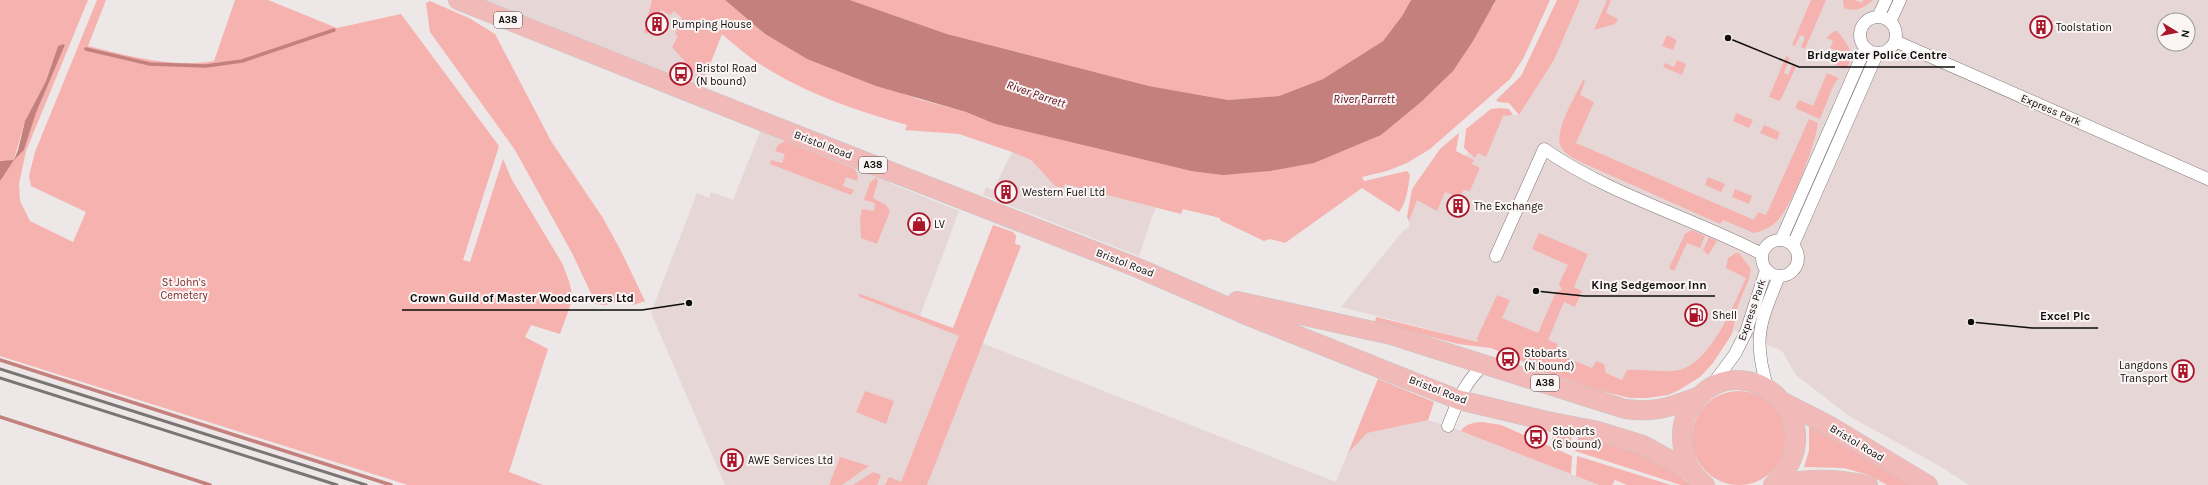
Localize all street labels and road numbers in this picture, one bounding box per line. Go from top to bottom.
road number: A38 [494,12,522,28]
street label: Express Park [2019,91,2083,129]
street label: Bristol Road [792,128,854,162]
road number: A38 [859,157,887,173]
street label: Bristol Road [1094,246,1156,280]
street label: Express Park [1735,277,1769,343]
street label: Bristol Road [1407,373,1469,407]
road number: A38 [1531,375,1559,391]
street label: Bristol Road [1827,422,1887,464]

